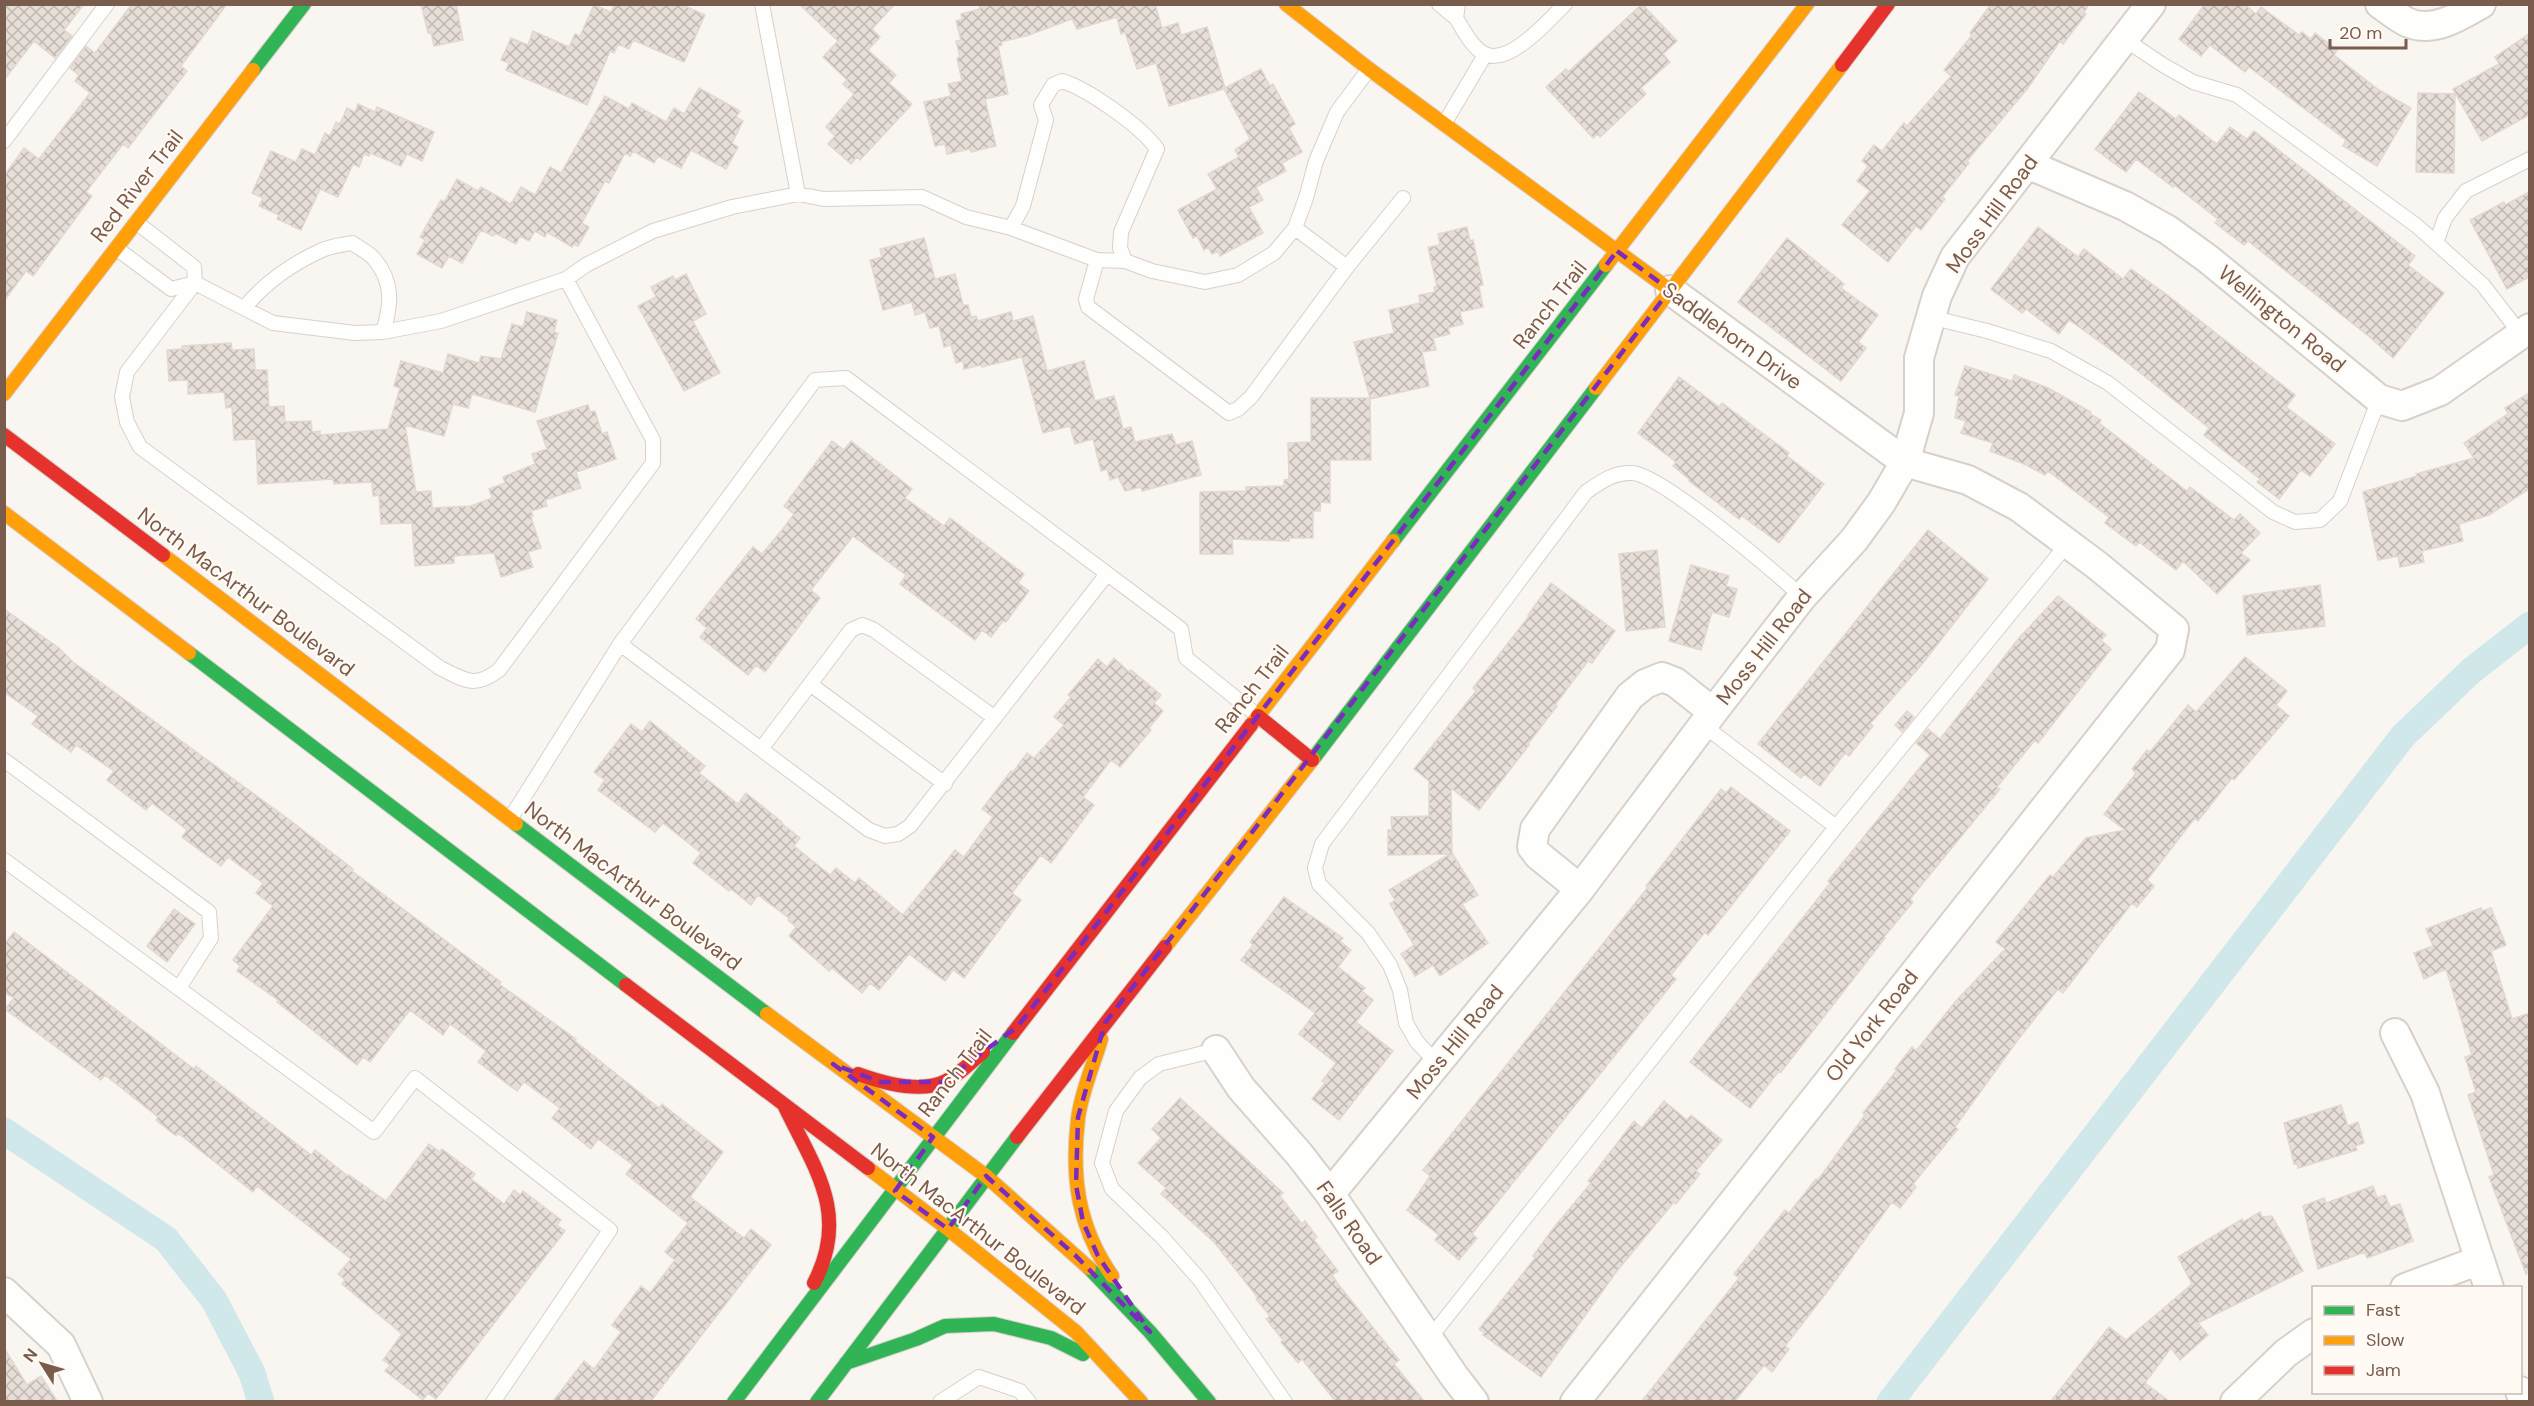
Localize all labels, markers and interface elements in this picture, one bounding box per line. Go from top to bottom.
scale bar [2330,12,2406,50]
text: 20 m [2339,21,2382,45]
street label: Red River Trail [84,124,190,248]
street label: Moss Hill Road [1940,149,2044,279]
street label: Ranch Trail [1507,255,1593,355]
street label: Wellington Road [2212,259,2352,379]
street label: Saddlehorn Drive [1657,276,1808,396]
street label: North MacArthur Boulevard [132,501,360,683]
street label: Moss Hill Road [1710,583,1818,711]
street label: Ranch Trail [1209,639,1295,739]
street label: North MacArthur Boulevard [519,795,747,977]
street label: Old York Road [1819,964,1925,1088]
street label: Moss Hill Road [1400,979,1510,1105]
street label: Ranch Trail [912,1023,998,1123]
street label: North MacArthur Boulevard [865,1136,1091,1322]
street label: Falls Road [1310,1176,1388,1270]
legend [2312,1286,2522,1394]
text: Fast [2366,1298,2401,1322]
text: Slow [2366,1328,2405,1352]
north arrow [12,1334,72,1394]
text: N [19,1344,42,1366]
text: Jam [2366,1358,2401,1382]

